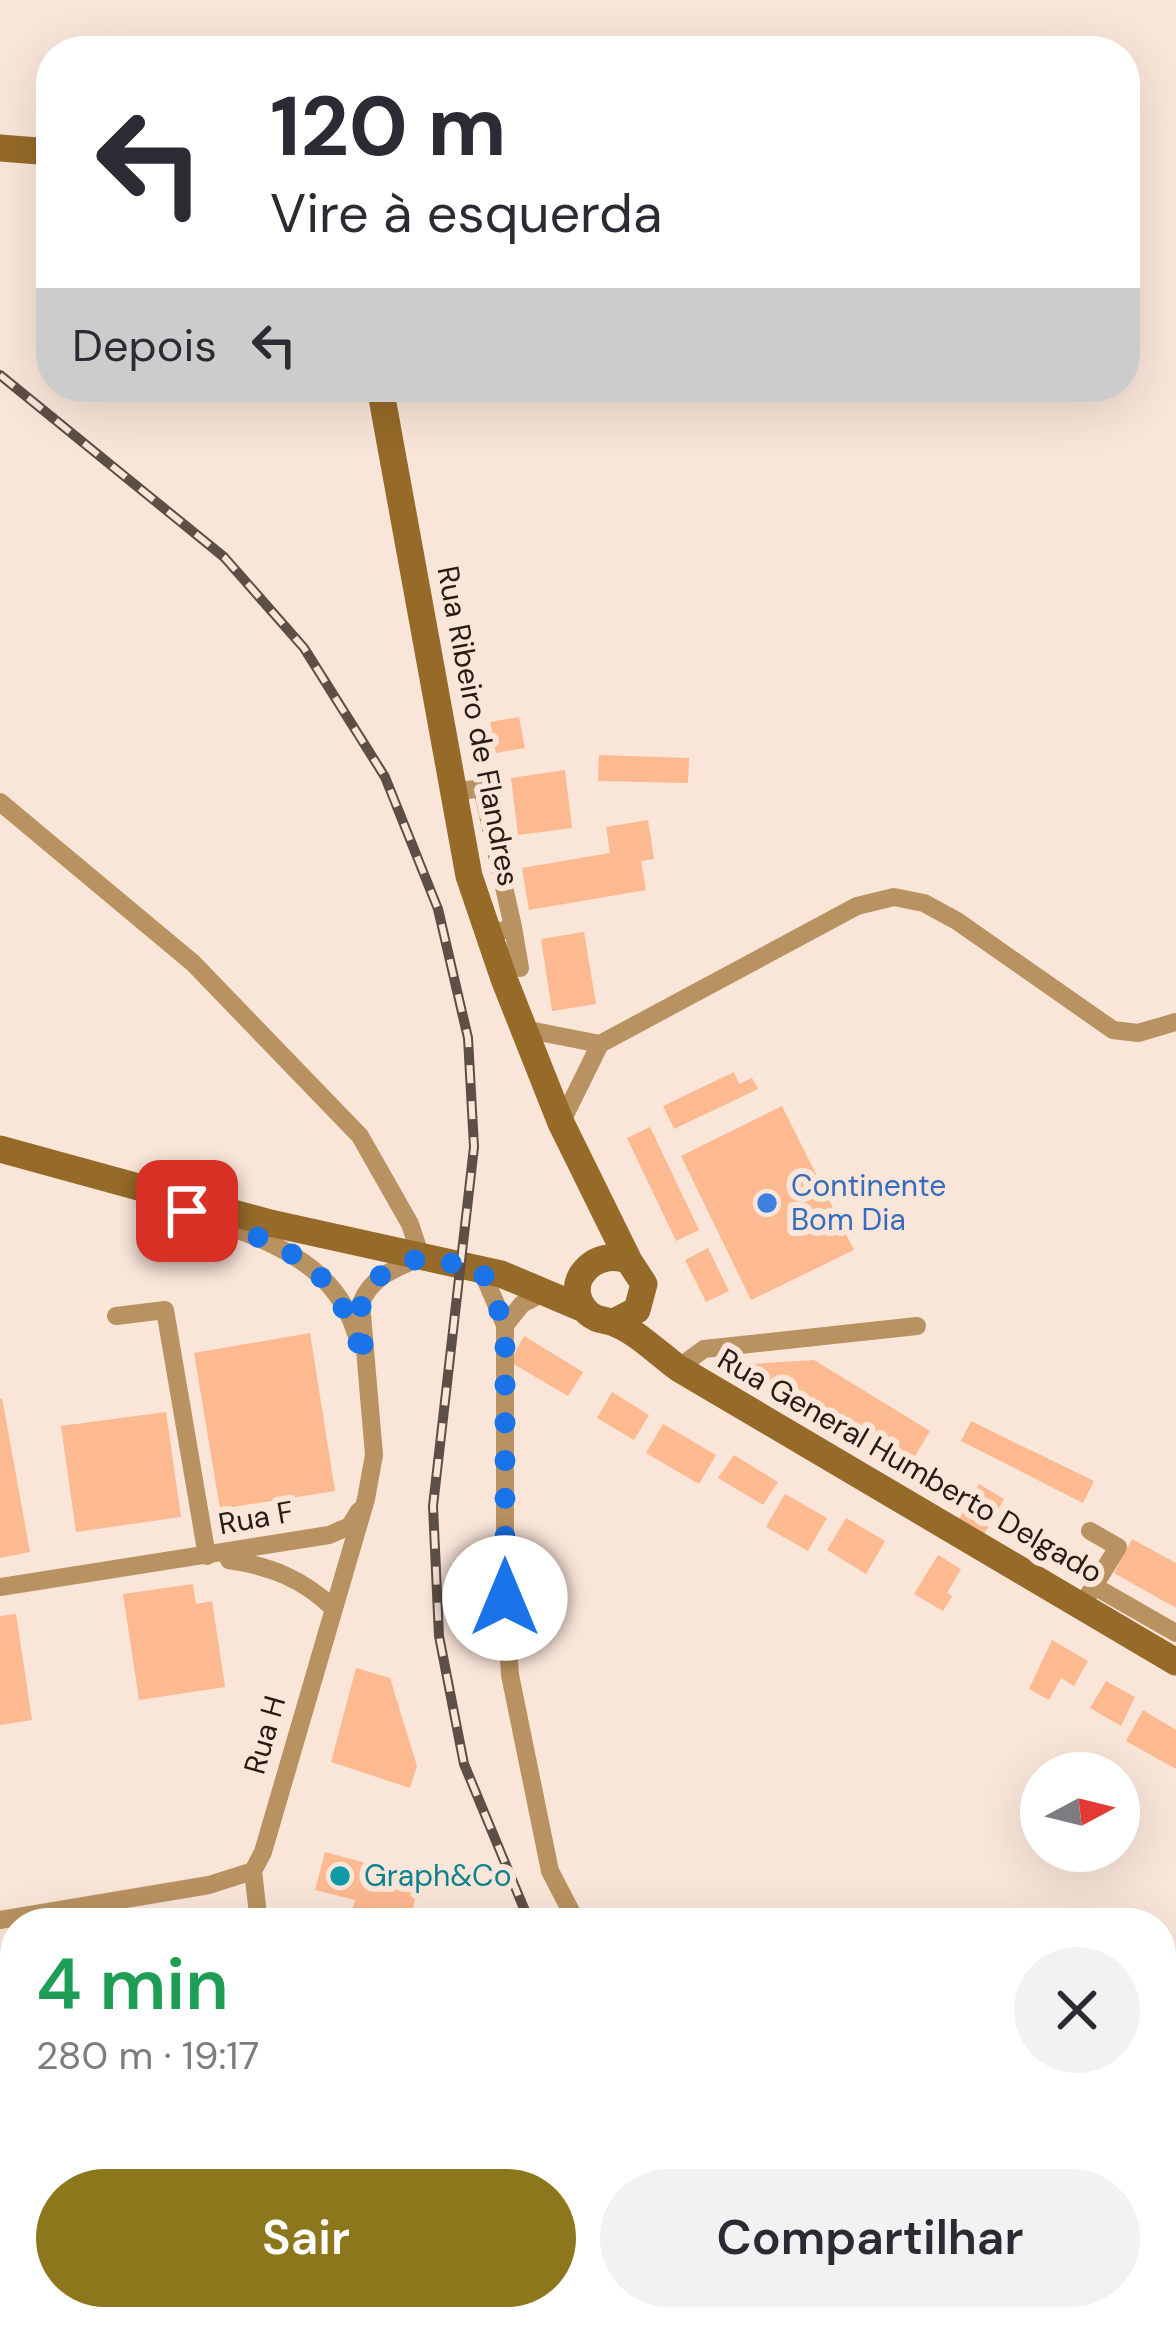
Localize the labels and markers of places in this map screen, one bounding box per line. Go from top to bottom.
pin [136,1160,238,1262]
place label: Continente Bom Dia [791,1166,946,1239]
marker: Continente Bom Dia [754,1190,780,1216]
place label: Graph&Co [364,1856,511,1895]
marker: Graph&Co [327,1863,353,1889]

